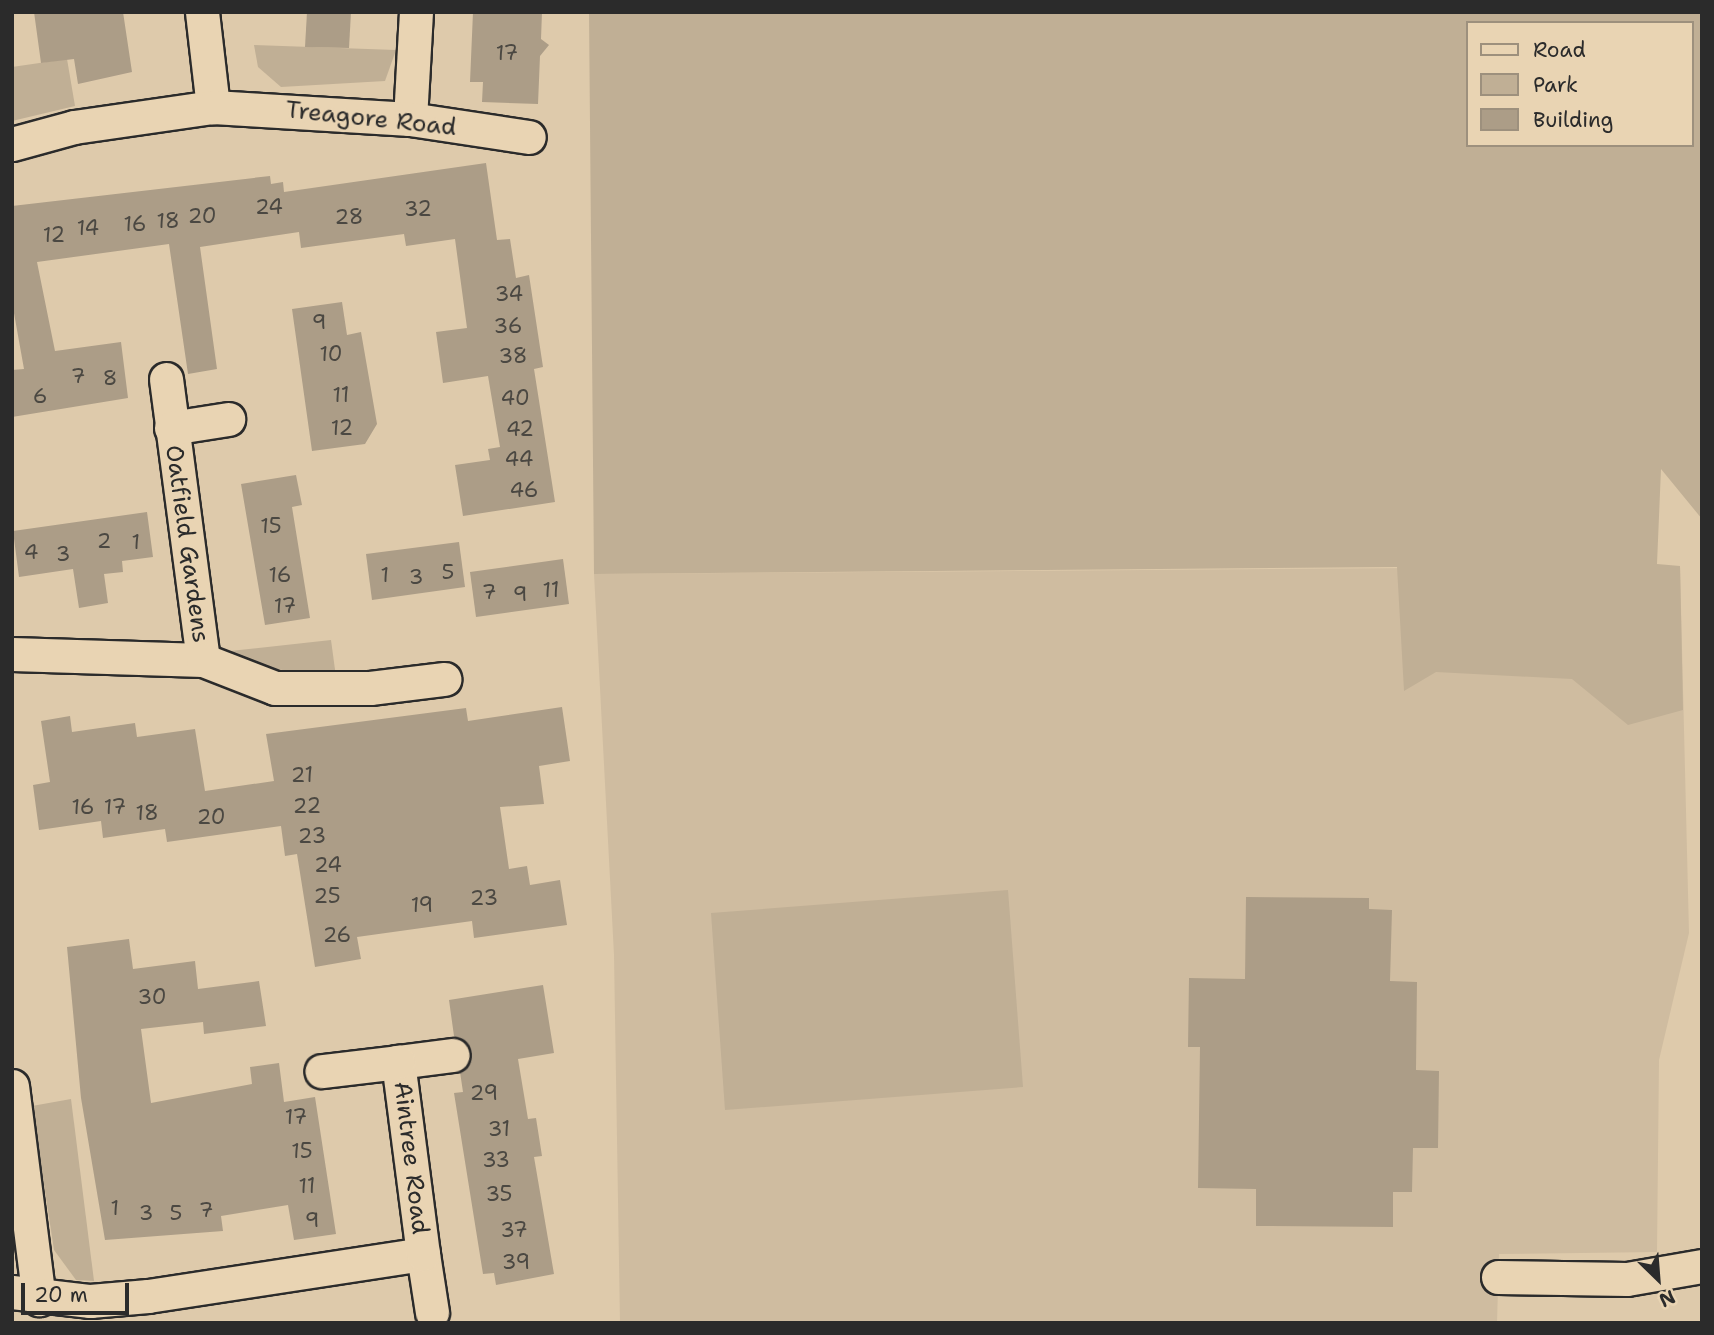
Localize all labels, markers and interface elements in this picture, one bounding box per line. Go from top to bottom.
legend [1466,21,1693,147]
text: Road [1533,36,1586,64]
house number: 17 [496,40,518,66]
text: Park [1533,71,1578,99]
street label: Treagore Road [284,96,458,142]
text: Building [1533,106,1613,134]
house number: 24 [255,194,283,220]
house number: 32 [404,196,432,222]
house number: 20 [188,203,216,229]
house number: 28 [335,204,363,230]
house number: 18 [156,208,180,234]
house number: 16 [124,211,146,237]
house number: 14 [77,215,99,241]
house number: 12 [43,222,65,248]
house number: 34 [495,281,523,307]
house number: 9 [312,309,326,335]
house number: 36 [494,313,522,339]
house number: 10 [320,341,342,367]
house number: 38 [499,343,527,369]
house number: 7 [71,363,85,389]
house number: 8 [103,365,117,391]
house number: 11 [333,382,349,408]
house number: 6 [33,383,47,409]
house number: 40 [500,385,530,411]
house number: 12 [331,415,353,441]
house number: 42 [506,416,534,442]
street label: Oatfield Gardens [159,443,215,645]
house number: 44 [505,446,533,472]
house number: 46 [510,477,538,503]
house number: 15 [260,513,282,539]
house number: 2 [97,528,111,554]
house number: 1 [132,529,140,555]
house number: 4 [24,539,38,565]
house number: 3 [56,541,70,567]
house number: 5 [442,559,454,585]
house number: 16 [269,562,291,588]
house number: 1 [381,562,389,588]
house number: 3 [409,564,423,590]
house number: 11 [543,577,559,603]
house number: 7 [482,579,496,605]
house number: 9 [513,581,527,607]
house number: 17 [274,593,296,619]
house number: 21 [291,762,313,788]
house number: 22 [293,793,321,819]
house number: 16 [72,794,94,820]
house number: 17 [104,794,126,820]
house number: 18 [135,800,159,826]
house number: 20 [197,804,225,830]
house number: 23 [298,823,326,849]
house number: 24 [314,852,342,878]
house number: 25 [313,883,341,909]
house number: 23 [470,885,498,911]
house number: 19 [411,892,433,918]
house number: 26 [323,922,351,948]
house number: 30 [137,984,167,1010]
street label: Aintree Road [387,1080,435,1236]
house number: 29 [470,1080,498,1106]
house number: 17 [285,1104,307,1130]
house number: 31 [488,1116,510,1142]
house number: 15 [291,1138,313,1164]
house number: 33 [482,1147,510,1173]
house number: 11 [299,1173,315,1199]
house number: 35 [486,1181,512,1207]
house number: 1 [111,1195,119,1221]
house number: 7 [199,1197,213,1223]
house number: 3 [139,1200,153,1226]
house number: 5 [170,1200,182,1226]
house number: 9 [305,1207,319,1233]
house number: 37 [500,1217,528,1243]
north arrow [1623,1244,1693,1314]
house number: 39 [502,1249,530,1275]
scale bar [24,1268,133,1312]
text: 20 m [34,1281,88,1309]
text: N [1655,1284,1679,1313]

